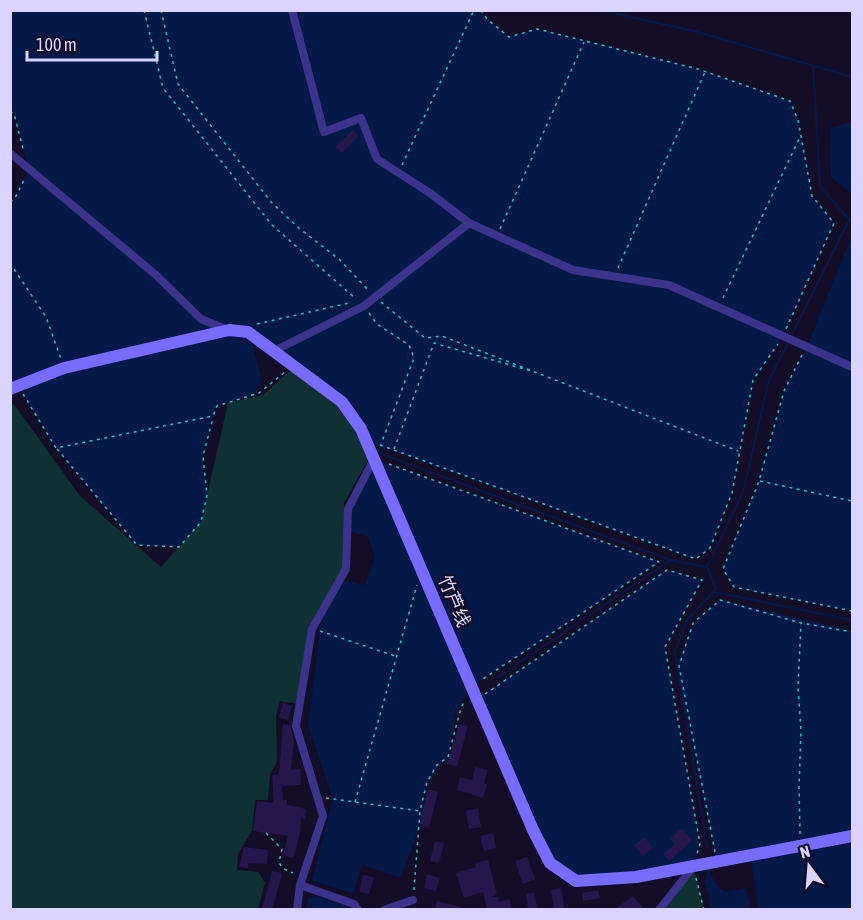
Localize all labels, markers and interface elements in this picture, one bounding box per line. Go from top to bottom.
scale bar [27,24,158,62]
text: 100 m [36,34,77,55]
street label: 竹芦线 [434,572,475,630]
north arrow [779,836,839,896]
text: N [798,842,812,862]

